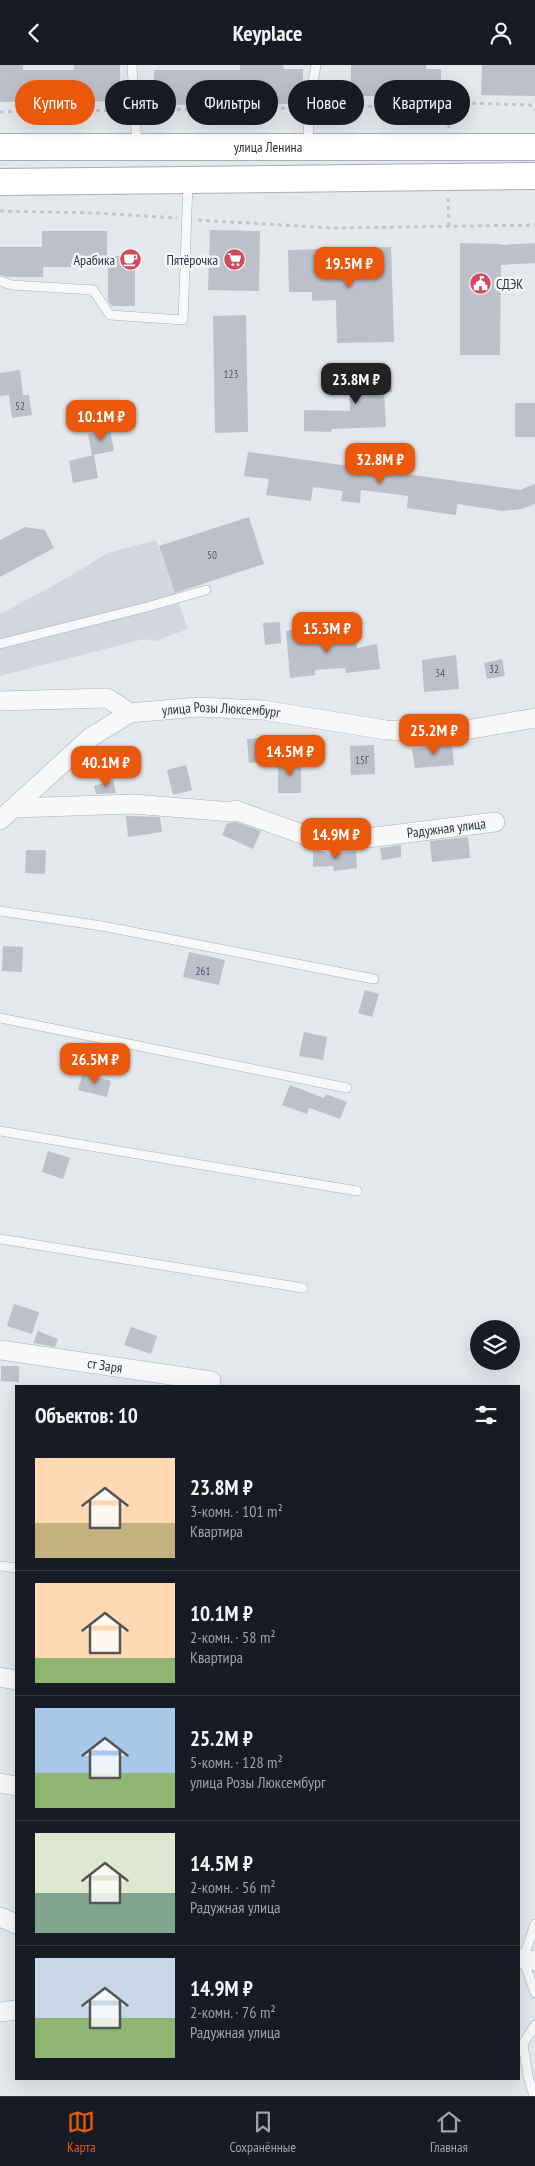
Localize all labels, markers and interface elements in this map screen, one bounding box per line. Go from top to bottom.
icon: back [20,19,48,47]
text: Keyplace [233,19,302,47]
icon: person [487,19,515,47]
chip: Купить [15,80,95,125]
chip: Снять [105,80,176,125]
chip: Фильтры [186,80,278,125]
chip: Новое [288,80,364,125]
chip: Квартира [374,80,470,125]
street label: улица Ленина [234,138,302,156]
pin: 19.5M ₽ [303,247,395,289]
cafe icon: Арабика [119,248,143,272]
supermarket icon: Пятёрочка [222,248,246,272]
place label: Арабика [73,251,115,269]
place label: Пятёрочка [166,251,218,269]
text: 19.5M ₽ [325,253,373,273]
public building icon: СДЭК [468,272,492,296]
place label: СДЭК [496,275,523,293]
pin: 23.8M ₽ [310,363,402,405]
house number: 123 [224,367,238,381]
text: 23.8M ₽ [332,369,380,389]
house number: 52 [15,399,25,413]
pin: 10.1M ₽ [55,399,147,442]
text: 10.1M ₽ [77,406,125,426]
pin: 32.8M ₽ [334,443,426,485]
text: 32.8M ₽ [356,449,404,469]
house number: 50 [207,548,217,562]
pin: 15.3M ₽ [281,611,373,654]
text: 15.3M ₽ [303,618,351,638]
house number: 32 [489,662,499,676]
house number: 34 [435,666,445,680]
street label: улица Розы Люксембург [161,698,283,722]
pin: 25.2M ₽ [388,713,480,756]
text: 25.2M ₽ [410,720,458,740]
pin: 14.5M ₽ [244,735,336,777]
text: 14.5M ₽ [266,741,314,761]
pin: 40.1M ₽ [60,745,152,788]
text: 40.1M ₽ [82,752,130,772]
house number: 15Г [355,753,370,767]
street label: Радужная улица [406,814,487,842]
pin: 14.9M ₽ [290,817,382,860]
text: 14.9M ₽ [312,824,360,844]
house number: 261 [196,964,210,978]
pin: 26.5M ₽ [49,1043,141,1085]
text: 26.5M ₽ [71,1049,119,1069]
map controls [470,1320,520,1370]
button: layers [470,1320,520,1370]
street label: ст Заря [86,1354,124,1377]
icon: filters [472,1401,500,1429]
text: Объектов: 10 [35,1402,138,1429]
text: 23.8M ₽ [190,1474,253,1501]
icon: home [75,1478,135,1538]
text: 3-комн. · 101 m² [190,1501,283,1521]
text: Квартира [190,1521,243,1541]
text: 10.1M ₽ [190,1600,253,1627]
icon: home [75,1603,135,1663]
text: 2-комн. · 58 m² [190,1627,276,1647]
text: Квартира [190,1647,243,1667]
text: 25.2M ₽ [190,1725,253,1752]
icon: home [75,1728,135,1788]
text: 5-комн. · 128 m² [190,1752,283,1772]
text: улица Розы Люксембург [190,1772,326,1792]
text: 14.5M ₽ [190,1850,253,1877]
icon: home [75,1853,135,1913]
text: 2-комн. · 56 m² [190,1877,276,1897]
text: Радужная улица [190,1897,281,1917]
text: 14.9M ₽ [190,1975,253,2002]
icon: home [75,1978,135,2038]
text: 2-комн. · 76 m² [190,2002,276,2022]
text: Радужная улица [190,2022,281,2042]
tab: Карта [67,2108,96,2156]
tab: Сохранённые [229,2108,296,2156]
tab: Главная [430,2108,468,2156]

